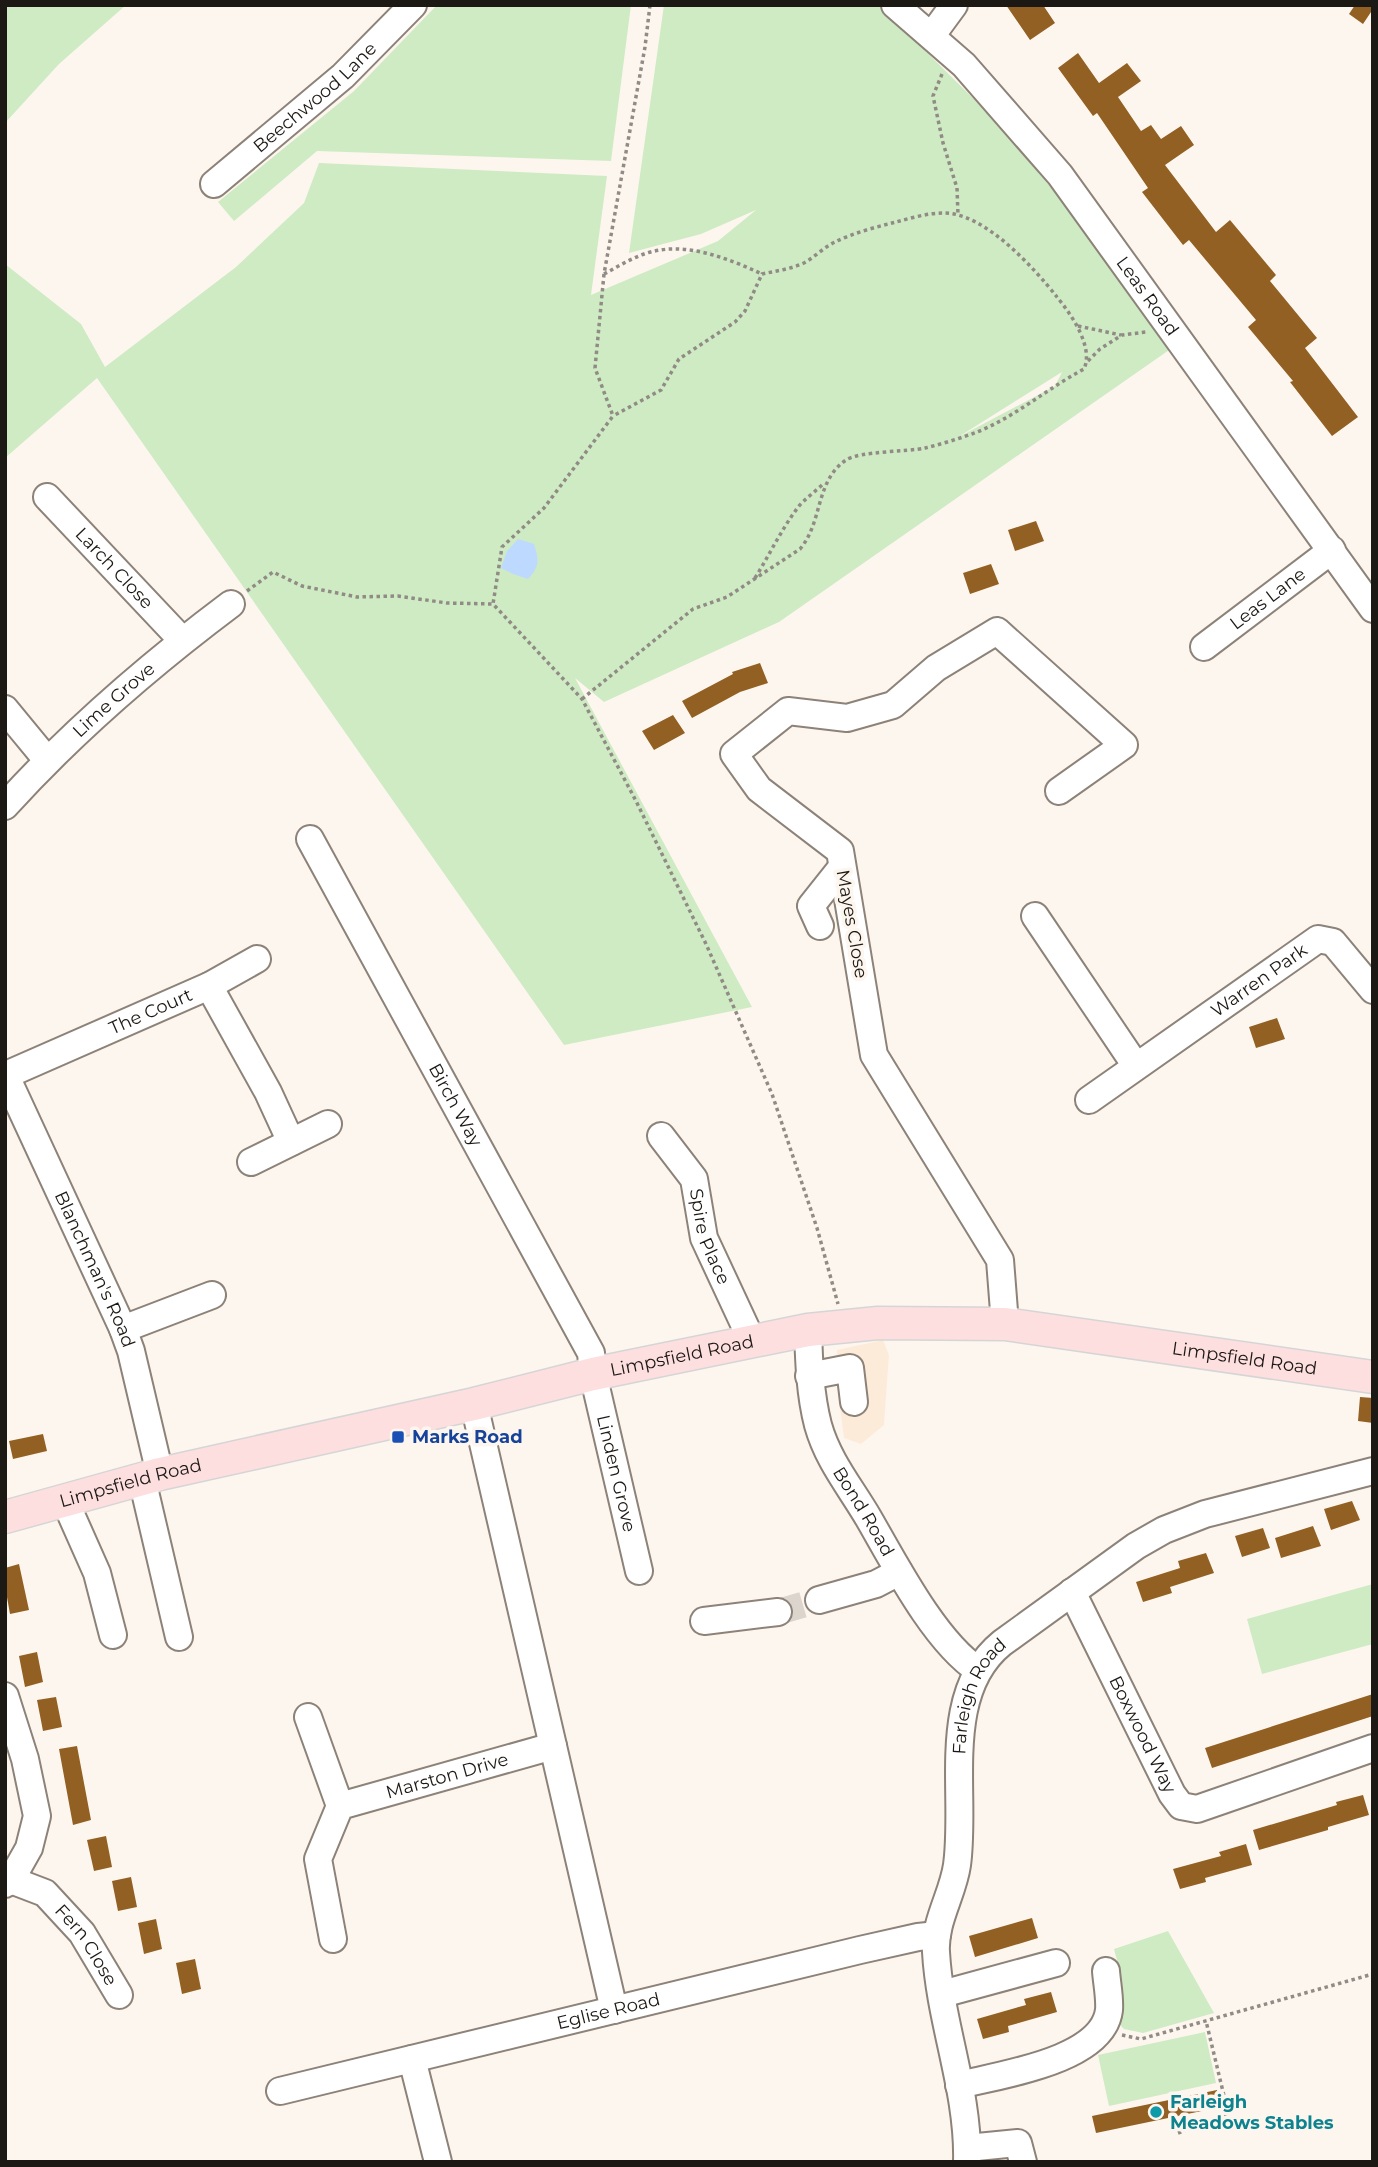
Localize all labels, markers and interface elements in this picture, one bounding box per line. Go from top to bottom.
street label: Beechwood Lane [249,37,381,157]
street label: Leas Road [1112,252,1183,340]
street label: Larch Close [71,523,158,614]
street label: Leas Lane [1225,563,1310,634]
street label: Lime Grove [68,658,159,742]
street label: Mayes Close [832,868,872,980]
street label: Warren Park [1207,939,1312,1022]
street label: The Court [106,984,196,1039]
street label: Birch Way [424,1059,487,1150]
street label: Spire Place [685,1187,735,1288]
street label: Blanchman's Road [50,1188,140,1350]
street label: Limpsfield Road [608,1330,756,1381]
street label: Limpsfield Road [1170,1337,1318,1380]
street label: Linden Grove [592,1413,641,1534]
place label: Marks Road [412,1426,523,1448]
marker: Marks Road [390,1429,406,1445]
street label: Limpsfield Road [57,1454,204,1512]
street label: Bond Road [828,1463,899,1560]
street label: Farleigh Road [948,1633,1011,1755]
street label: Boxwood Way [1104,1672,1181,1797]
street label: Marston Drive [383,1748,511,1804]
street label: Fern Close [50,1900,122,1990]
street label: Eglise Road [555,1988,662,2034]
place label: Farleigh Meadows Stables [1170,2091,1334,2134]
marker: Farleigh Meadows Stables [1148,2104,1164,2120]

